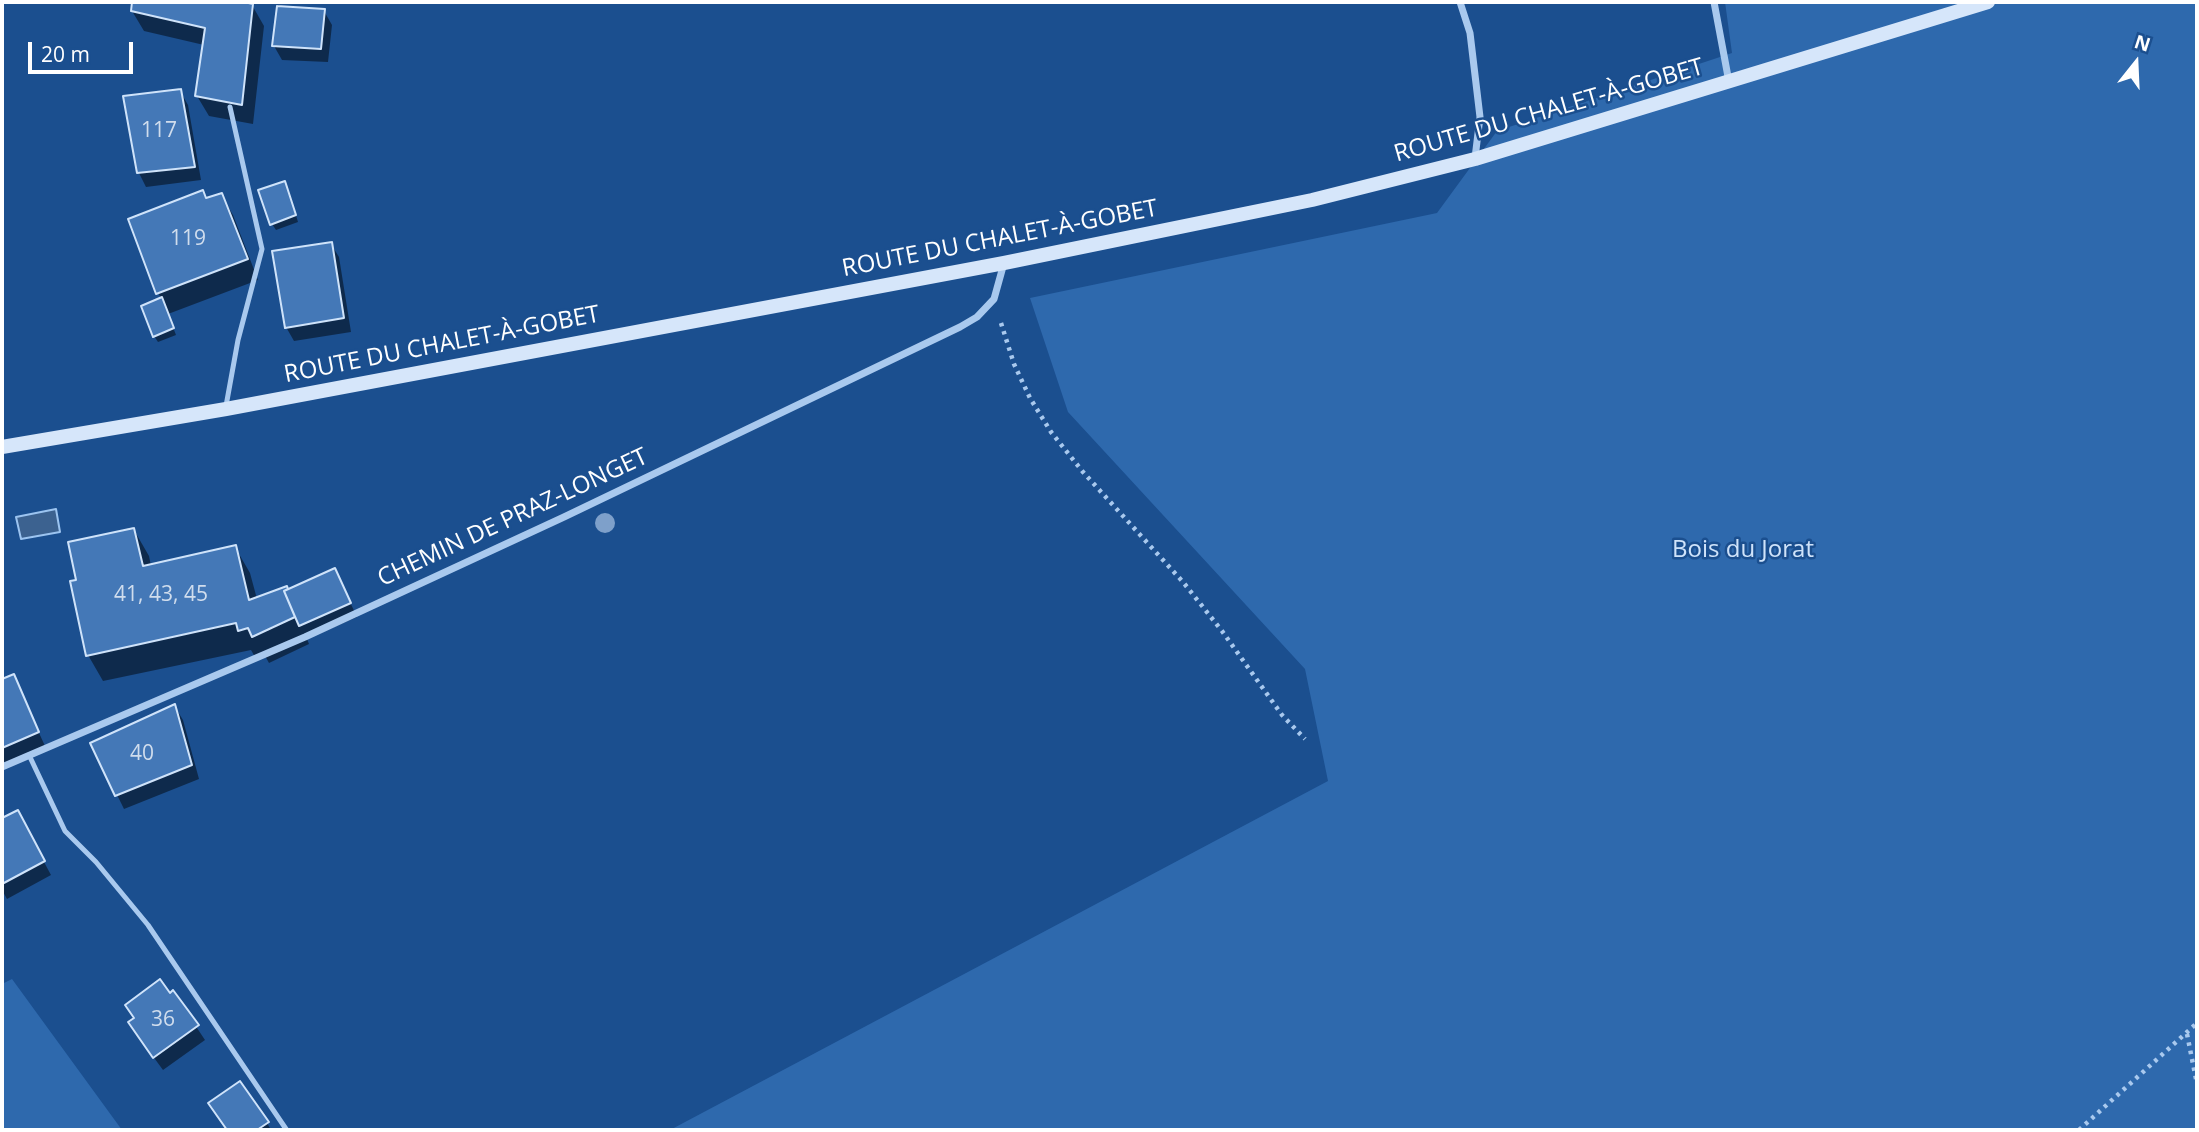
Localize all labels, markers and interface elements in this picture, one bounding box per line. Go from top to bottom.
scale bar [32,28,136,72]
north arrow [2101,28,2171,98]
text: N [2131,28,2154,58]
text: 20 m [41,40,90,68]
street label: ROUTE DU CHALET-À-GOBET [1391,53,1707,169]
house number: 117 [141,118,177,144]
street label: ROUTE DU CHALET-À-GOBET [840,194,1160,284]
house number: 119 [170,226,206,252]
street label: ROUTE DU CHALET-À-GOBET [282,300,602,390]
street label: CHEMIN DE PRAZ-LONGET [373,443,653,593]
park label: Bois du Jorat [1672,536,1814,564]
house number: 41, 43, 45 [114,582,208,608]
house number: 40 [130,741,154,767]
house number: 36 [151,1007,175,1033]

